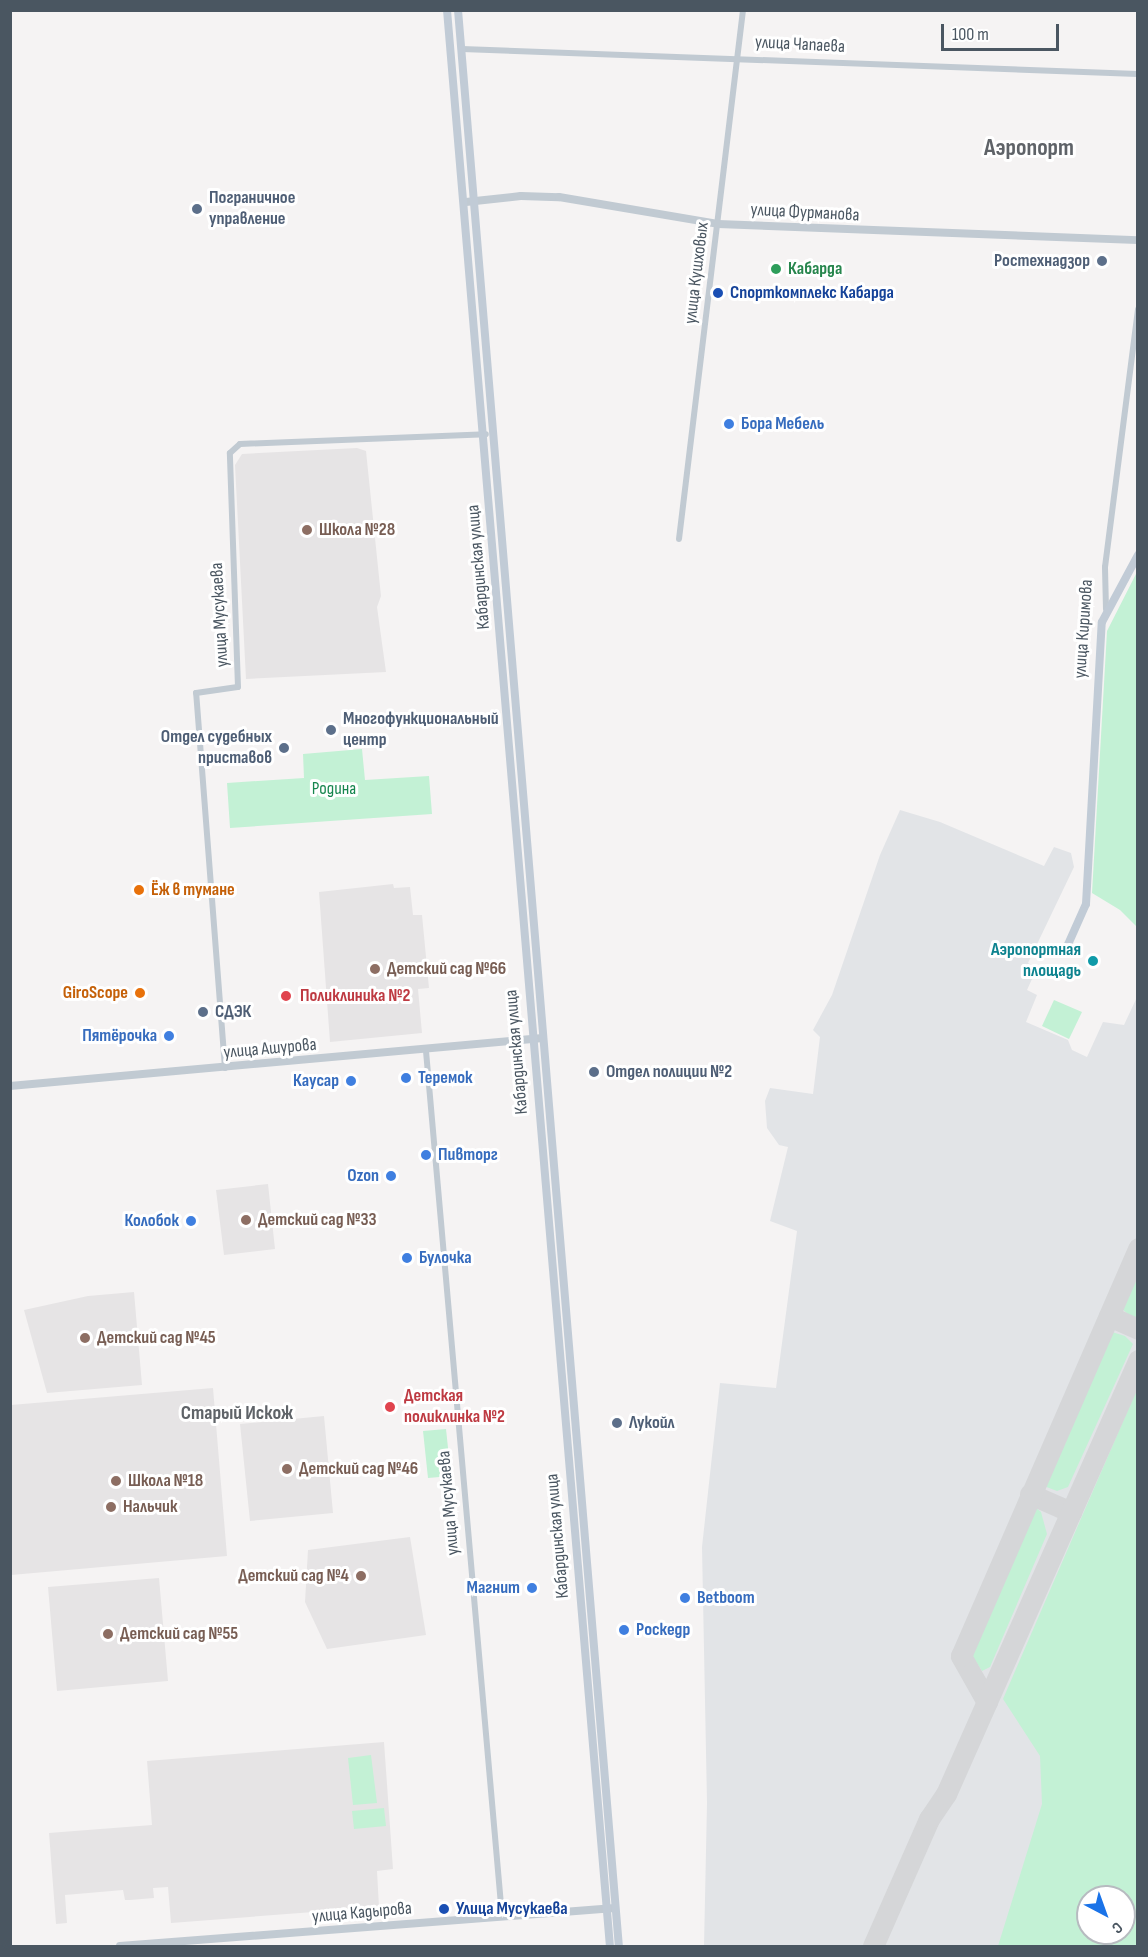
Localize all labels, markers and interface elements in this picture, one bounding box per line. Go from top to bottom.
scale bar [944,12,1062,50]
text: 100 m [952,24,989,45]
street label: улица Чапаева [755,32,845,58]
district label: Аэропорт [984,134,1074,162]
place label: Пограничное управление [209,188,295,230]
street label: улица Фурманова [750,199,860,227]
marker: Пограничное управление [190,202,204,216]
street label: улица Кушховых [680,221,714,325]
place label: Ростехнадзор [994,250,1090,272]
marker: Ростехнадзор [1095,254,1109,268]
place label: Кабарда [788,258,842,280]
marker: Кабарда [769,262,783,276]
place label: Спорткомплекс Кабарда [730,282,894,304]
marker: Спорткомплекс Кабарда [711,286,725,300]
place label: Бора Мебель [741,413,824,435]
marker: Бора Мебель [722,417,736,431]
street label: Кабардинская улица [463,504,495,630]
place label: Школа №28 [319,519,395,541]
marker: Школа №28 [300,523,314,537]
street label: улица Мусукаева [206,562,234,668]
street label: улица Киримова [1070,579,1098,679]
place label: Многофункциональный центр [343,709,499,752]
marker: Многофункциональный центр [324,723,338,737]
place label: Отдел судебных приставов [161,727,272,770]
marker: Отдел судебных приставов [277,741,291,755]
park label: Родина [312,778,356,800]
place label: Ёж в тумане [151,879,235,901]
marker: Ёж в тумане [132,883,146,897]
place label: Аэропортная площадь [991,940,1081,982]
marker: Аэропортная площадь [1086,954,1100,968]
place label: Детский сад №66 [387,958,506,980]
marker: Детский сад №66 [368,962,382,976]
place label: GiroScope [63,982,128,1004]
place label: Поликлиника №2 [300,985,410,1007]
marker: GiroScope [133,986,147,1000]
marker: Поликлиника №2 [277,987,295,1005]
street label: Кабардинская улица [501,989,533,1115]
place label: СДЭК [215,1001,251,1023]
marker: СДЭК [196,1005,210,1019]
place label: Пятёрочка [82,1025,157,1047]
marker: Пятёрочка [162,1029,176,1043]
street label: улица Ашурова [223,1034,317,1064]
place label: Отдел полиции №2 [606,1061,732,1083]
marker: Отдел полиции №2 [587,1065,601,1079]
place label: Теремок [418,1067,473,1089]
place label: Каусар [293,1070,339,1092]
marker: Теремок [399,1071,413,1085]
marker: Каусар [344,1074,358,1088]
place label: Пивторг [438,1144,498,1166]
marker: Пивторг [419,1148,433,1162]
place label: Ozon [347,1165,379,1187]
marker: Ozon [384,1169,398,1183]
place label: Детский сад №33 [258,1209,377,1231]
place label: Колобок [124,1210,179,1232]
marker: Детский сад №33 [239,1213,253,1227]
marker: Колобок [184,1214,198,1228]
place label: Булочка [419,1247,472,1269]
marker: Булочка [400,1251,414,1265]
place label: Детский сад №45 [97,1327,216,1349]
marker: Детский сад №45 [78,1331,92,1345]
place label: Детская поликлинка №2 [404,1386,505,1428]
marker: Детская поликлинка №2 [381,1398,399,1416]
district label: Старый Искож [181,1401,293,1425]
place label: Лукойл [629,1412,675,1434]
marker: Лукойл [610,1416,624,1430]
street label: улица Мусукаева [434,1450,464,1556]
place label: Детский сад №46 [299,1458,418,1480]
marker: Детский сад №46 [280,1462,294,1476]
place label: Школа №18 [128,1470,203,1492]
street label: Кабардинская улица [542,1473,574,1599]
marker: Школа №18 [109,1474,123,1488]
place label: Нальчик [123,1496,177,1518]
marker: Нальчик [104,1500,118,1514]
place label: Детский сад №4 [238,1565,349,1587]
marker: Детский сад №4 [354,1569,368,1583]
place label: Магнит [467,1577,520,1599]
marker: Магнит [525,1581,539,1595]
place label: Betboom [697,1587,755,1609]
marker: Betboom [678,1591,692,1605]
place label: Роскедр [636,1619,690,1641]
place label: Детский сад №55 [120,1623,238,1645]
marker: Роскедр [617,1623,631,1637]
marker: Детский сад №55 [101,1627,115,1641]
north arrow [1076,1885,1136,1945]
street label: улица Кадырова [311,1898,413,1928]
place label: Улица Мусукаева [456,1898,568,1920]
marker: Улица Мусукаева [437,1902,451,1916]
text: С [1107,1918,1126,1937]

